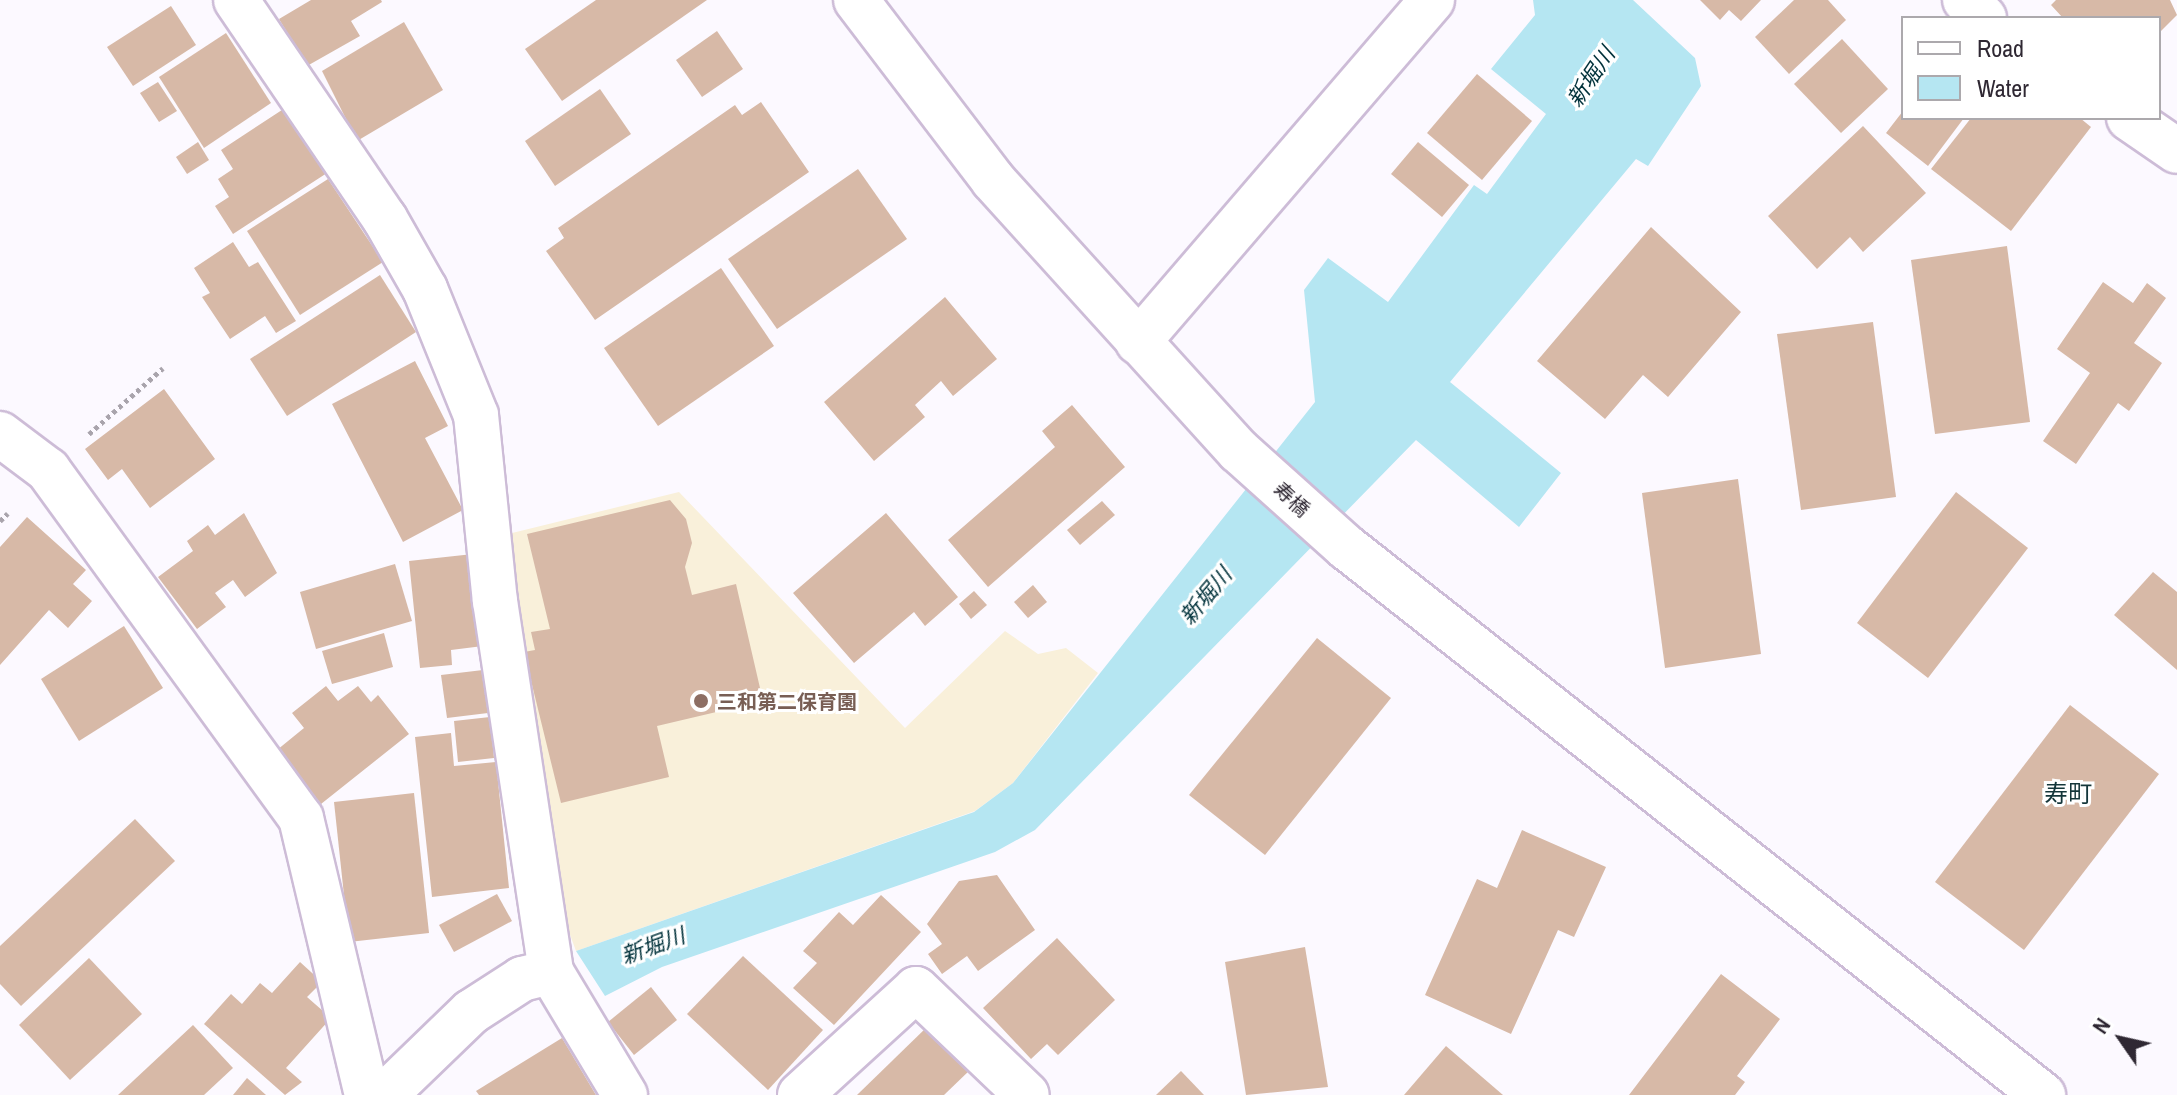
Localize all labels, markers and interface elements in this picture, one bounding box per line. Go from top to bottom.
legend [1901,16,2161,120]
text: Road [1977,32,2024,64]
water label: 新堀川 [1562,42,1620,112]
text: Water [1977,72,2029,104]
street label: 寿橋 [1269,477,1315,521]
water label: 新堀川 [1175,562,1237,630]
place label: 三和第二保育園 [717,689,857,713]
marker: 三和第二保育園 [692,692,710,710]
district label: 寿町 [2044,780,2092,808]
water label: 新堀川 [617,922,689,970]
north arrow [2081,999,2161,1079]
text: N [2085,1012,2117,1039]

